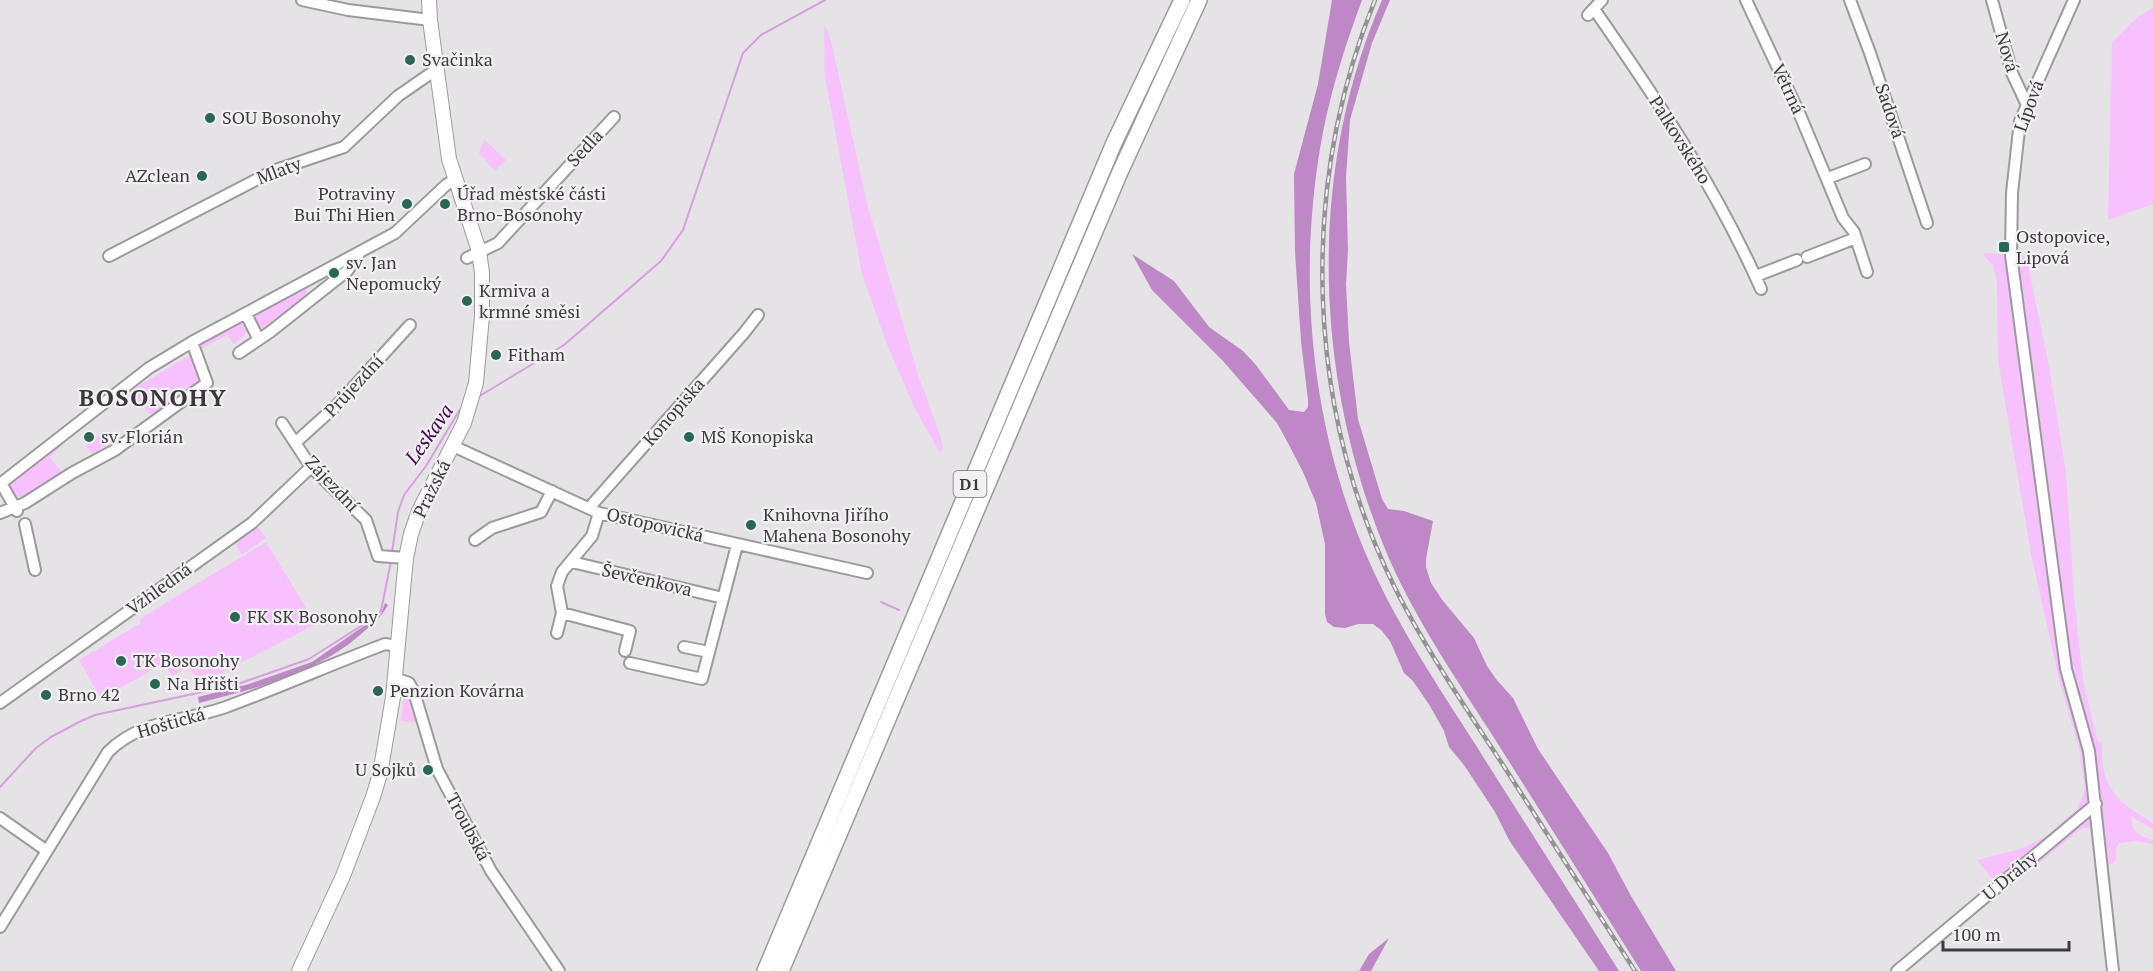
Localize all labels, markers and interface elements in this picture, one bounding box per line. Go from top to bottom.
street label: Nová [1990,29,2025,75]
place label: Svačinka [422,47,493,71]
marker: Svačinka [403,53,417,67]
street label: Větrná [1767,59,1811,118]
street label: Lípová [2008,76,2048,135]
street label: Sadová [1870,80,1912,141]
street label: Palkovského [1644,91,1717,188]
place label: SOU Bosonohy [222,105,341,129]
marker: SOU Bosonohy [203,111,217,125]
street label: Sedla [561,123,608,171]
street label: Mlaty [253,150,305,189]
place label: AZclean [125,163,190,187]
marker: AZclean [195,169,209,183]
place label: Potraviny Bui Thi Hien [294,181,396,226]
place label: Úřad městské části Brno-Bosonohy [457,181,606,226]
marker: Potraviny Bui Thi Hien [400,197,414,211]
marker: Úřad městské části Brno-Bosonohy [438,197,452,211]
place label: Ostopovice, Lipová [2016,224,2110,269]
marker: Ostopovice, Lipová [1997,240,2011,254]
place label: sv. Jan Nepomucký [346,250,442,295]
marker: sv. Jan Nepomucký [327,266,341,280]
place label: Krmiva a krmné směsi [479,278,580,323]
marker: Krmiva a krmné směsi [460,294,474,308]
place label: Fitham [508,342,566,366]
marker: Fitham [489,348,503,362]
street label: Průjezdní [318,349,389,422]
street label: Konopiska [637,372,710,451]
district label: BOSONOHY [79,381,227,413]
water label: Leskava [398,398,459,470]
place label: sv. Florián [101,424,183,448]
place label: MŠ Konopiska [701,424,814,448]
marker: sv. Florián [82,430,96,444]
marker: MŠ Konopiska [682,430,696,444]
street label: Zájezdní [300,450,365,517]
street label: Pražská [407,456,455,522]
road number: D1 [954,471,986,497]
street label: Ostopovická [604,501,706,547]
place label: Knihovna Jiřího Mahena Bosonohy [763,502,911,547]
marker: Knihovna Jiřího Mahena Bosonohy [744,518,758,532]
street label: Vzhledná [121,557,196,620]
street label: Ševčenkova [600,557,695,601]
place label: FK SK Bosonohy [247,604,378,628]
marker: FK SK Bosonohy [228,610,242,624]
place label: TK Bosonohy [133,648,240,672]
marker: TK Bosonohy [114,654,128,668]
place label: Na Hřišti [167,671,239,695]
marker: Na Hřišti [148,677,162,691]
place label: Penzion Kovárna [390,678,524,702]
place label: Brno 42 [58,682,120,706]
marker: Penzion Kovárna [371,684,385,698]
marker: Brno 42 [39,688,53,702]
street label: Hoštická [134,701,208,743]
place label: U Sojků [355,757,416,781]
marker: U Sojků [421,763,435,777]
street label: Troubská [441,788,497,865]
street label: U Dráhy [1977,845,2043,905]
scale bar [1943,914,2069,952]
text: 100 m [1952,922,2001,946]

